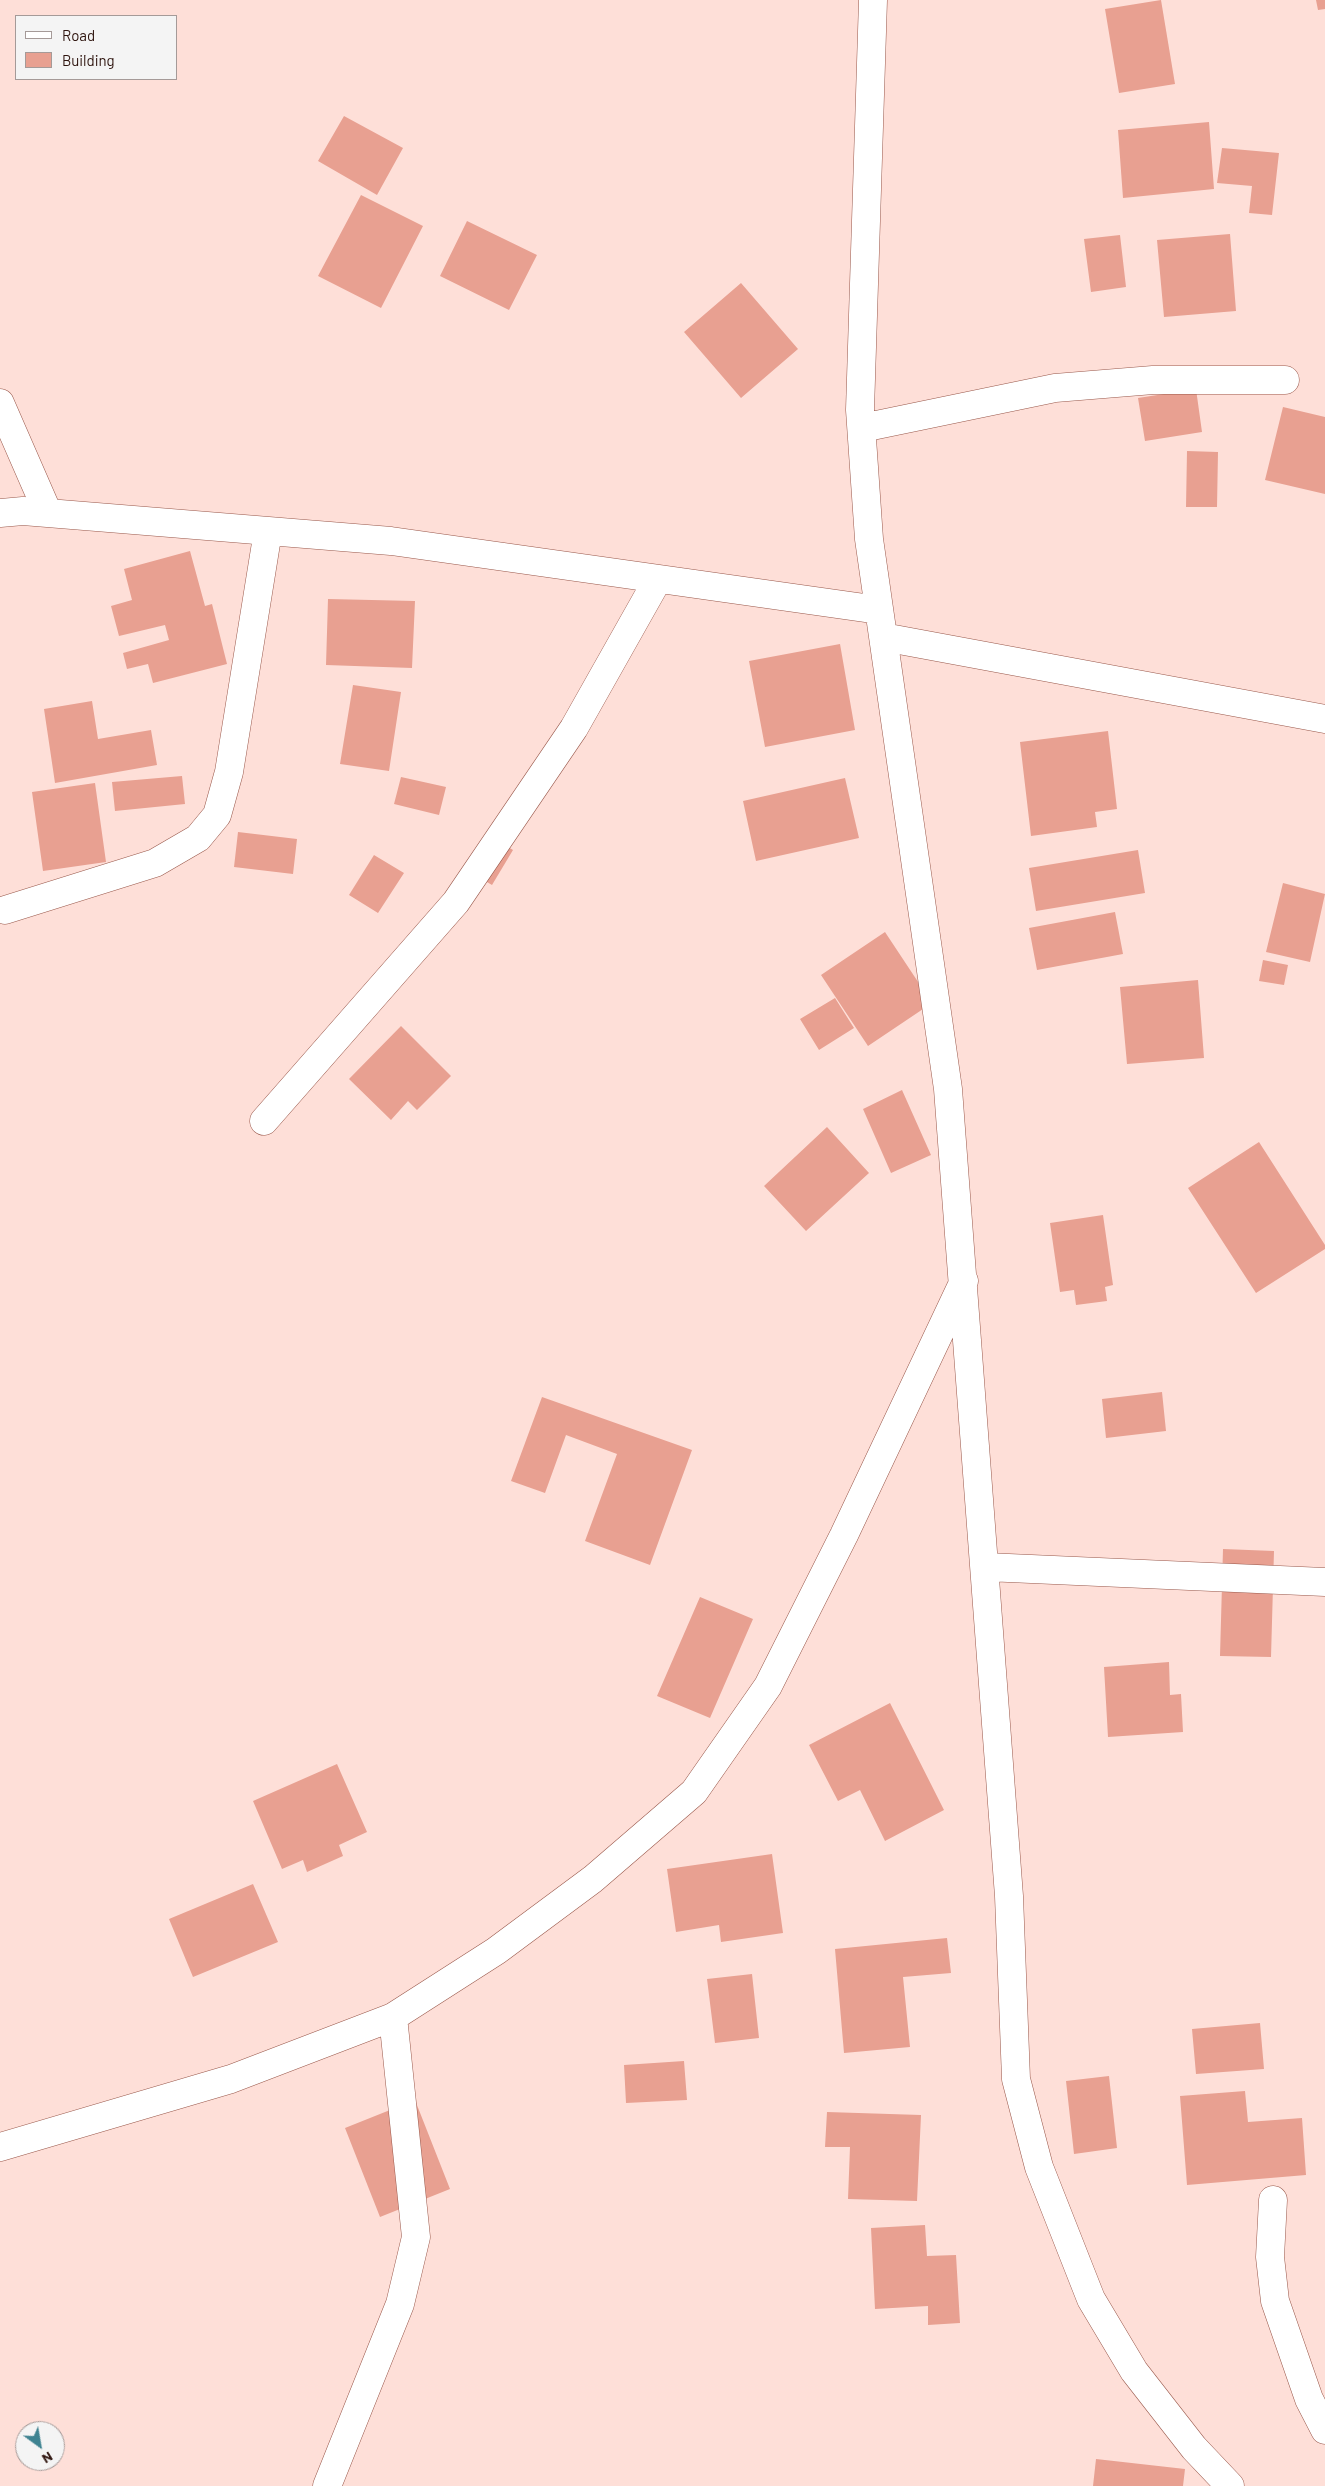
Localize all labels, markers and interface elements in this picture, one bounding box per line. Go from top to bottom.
legend [15,15,178,80]
text: Road [62,26,95,44]
text: Building [62,51,115,69]
north arrow [15,2421,65,2471]
text: N [39,2449,56,2468]

